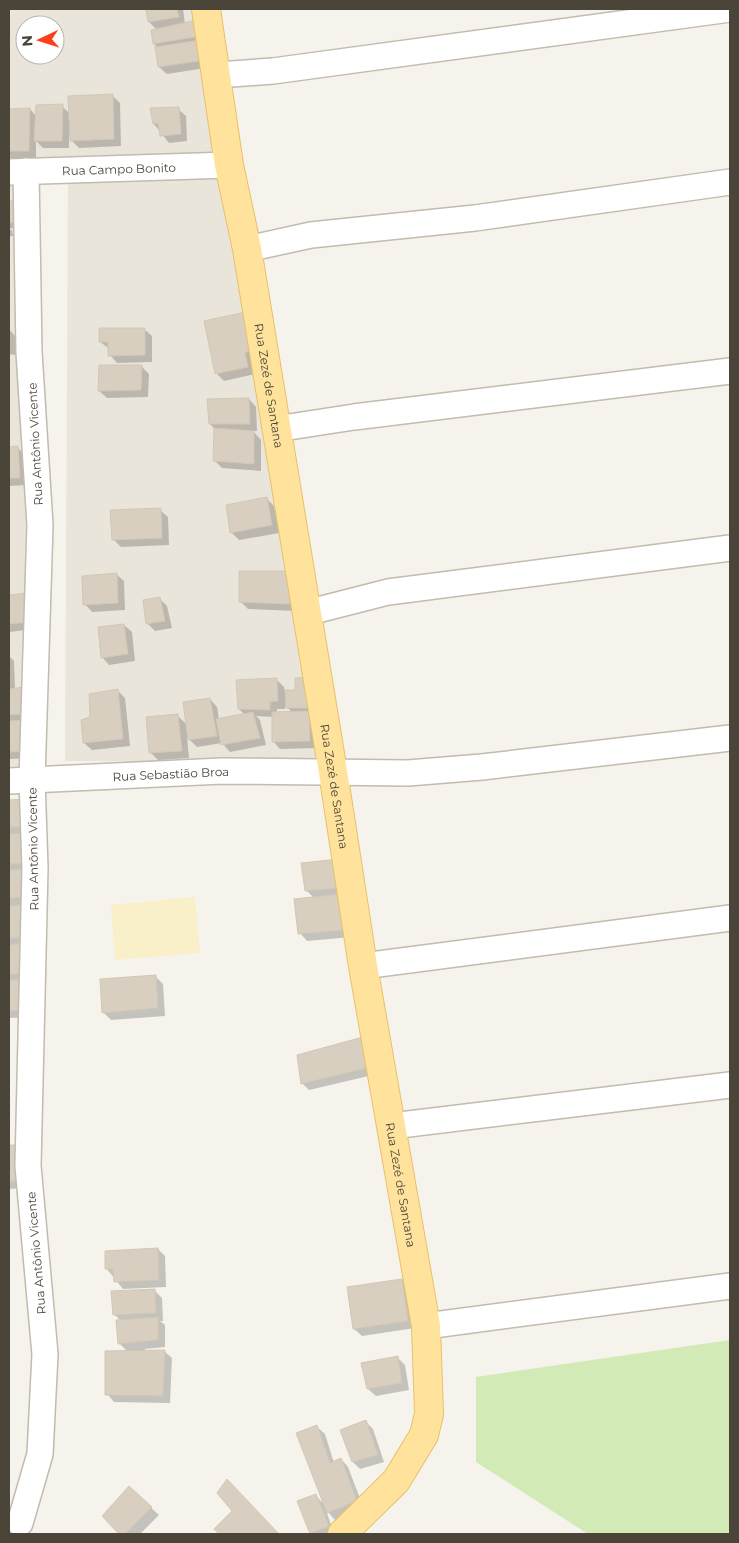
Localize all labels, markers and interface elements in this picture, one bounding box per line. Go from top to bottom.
north arrow [15,15,65,65]
text: N [18,35,36,47]
street label: Rua Campo Bonito [62,159,176,178]
street label: Rua Zezé de Santana [252,322,287,449]
street label: Rua Antônio Vicente [24,382,46,506]
street label: Rua Zezé de Santana [318,723,352,850]
street label: Rua Sebastião Broa [112,764,229,784]
street label: Rua Antônio Vicente [24,787,42,911]
street label: Rua Zezé de Santana [383,1121,420,1248]
street label: Rua Antônio Vicente [23,1191,49,1315]

